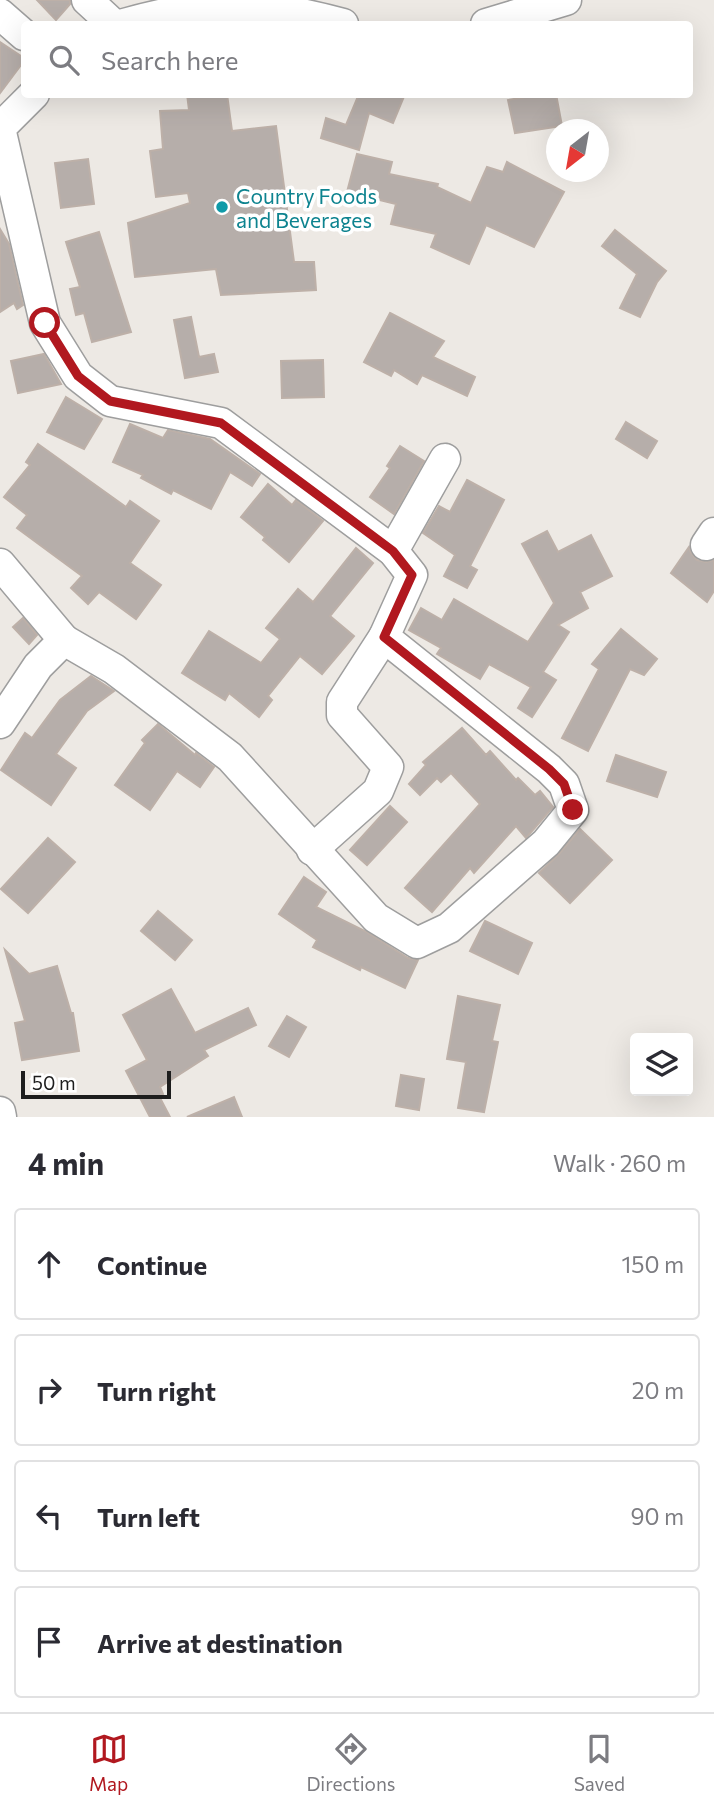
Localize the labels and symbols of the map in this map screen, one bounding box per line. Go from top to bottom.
north arrow [546,119,609,182]
place label: Country Foods and Beverages [236,183,377,232]
marker: Country Foods and Beverages [214,199,230,215]
route start [29,307,60,338]
route end [557,794,588,825]
scale bar [21,1068,172,1100]

